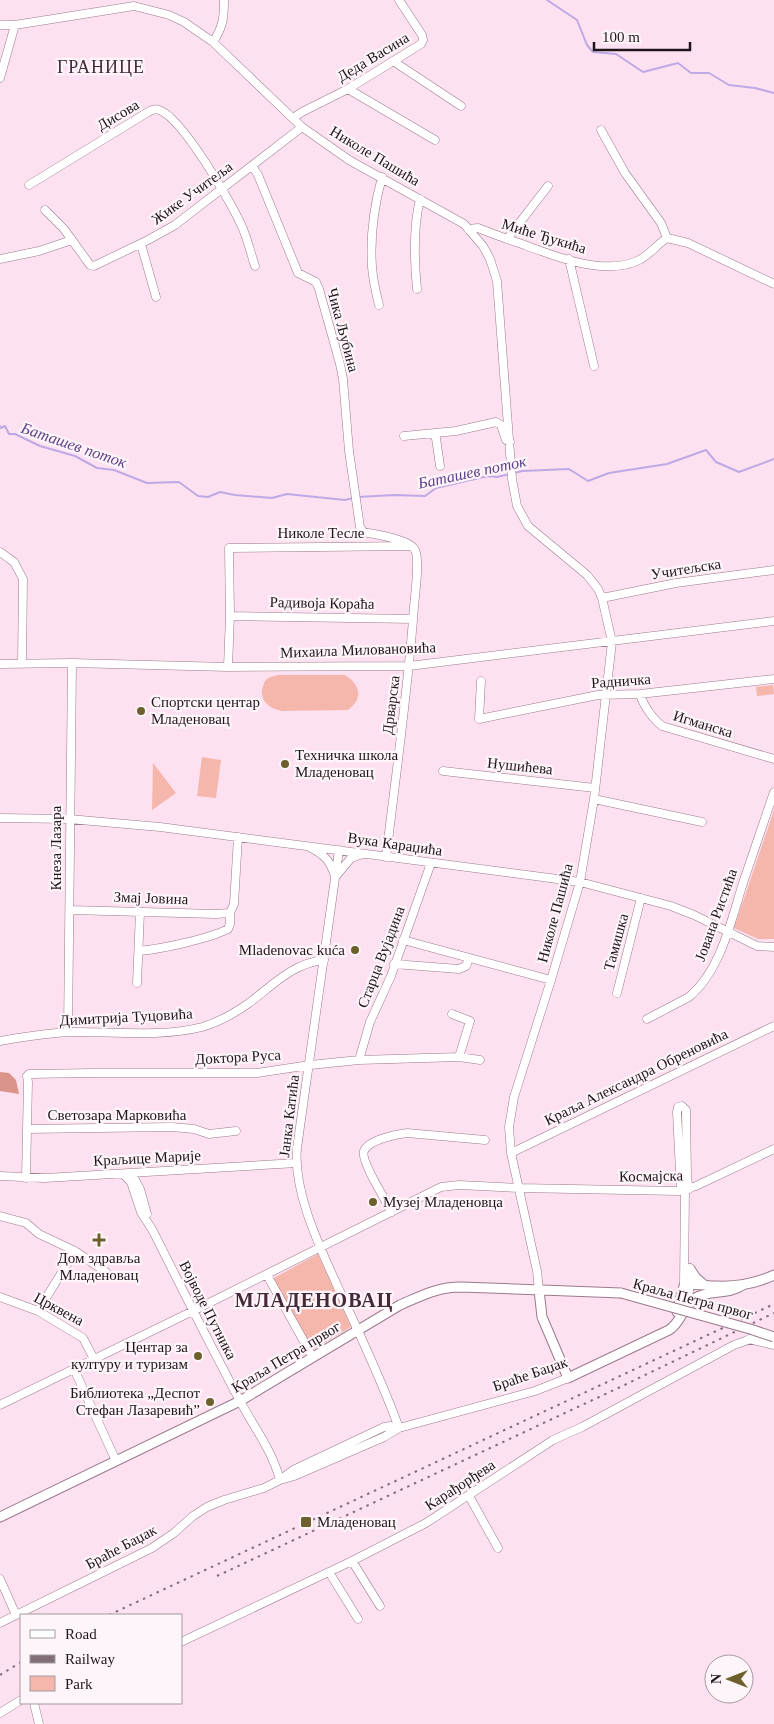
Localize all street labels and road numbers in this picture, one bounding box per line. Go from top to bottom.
street label: Деда Васина [334,29,412,85]
street label: Дисова [94,96,142,134]
street label: Николе Пашића [327,123,423,189]
street label: Жике Учитеља [149,158,236,228]
street label: Миће Ђукића [500,216,589,257]
street label: Чика Љубина [324,286,362,374]
street label: Николе Тесле [277,525,365,541]
street label: Учитељска [650,556,722,582]
street label: Радивоја Кораћа [269,594,375,612]
street label: Михаила Миловановића [280,639,437,661]
street label: Радничка [591,671,652,691]
street label: Дрварска [379,674,403,735]
street label: Игманска [671,707,735,741]
street label: Нушићева [487,755,554,777]
street label: Кнеза Лазара [48,805,64,890]
street label: Вука Караџића [347,829,444,859]
street label: Николе Пашића [534,861,576,964]
street label: Јована Ристића [692,866,740,963]
street label: Змај Јовина [113,889,189,907]
street label: Старца Вујадина [354,904,408,1010]
street label: Тамишка [601,911,631,972]
street label: Димитрија Туцовића [59,1006,193,1028]
street label: Краља Александра Обреновића [542,1025,731,1128]
street label: Доктора Руса [195,1047,282,1067]
street label: Јанка Катића [276,1074,302,1158]
street label: Светозара Марковића [48,1107,187,1123]
street label: Краљице Марије [93,1147,202,1169]
street label: Космајска [619,1167,684,1185]
street label: Војводе Путника [176,1258,240,1362]
street label: Краља Петра првог [631,1275,755,1323]
street label: Црквена [31,1289,87,1329]
street label: Краља Петра првог [229,1318,343,1396]
street label: Браће Баџак [491,1354,570,1394]
street label: Карађорђева [422,1456,498,1514]
street label: Браће Баџак [83,1521,160,1572]

